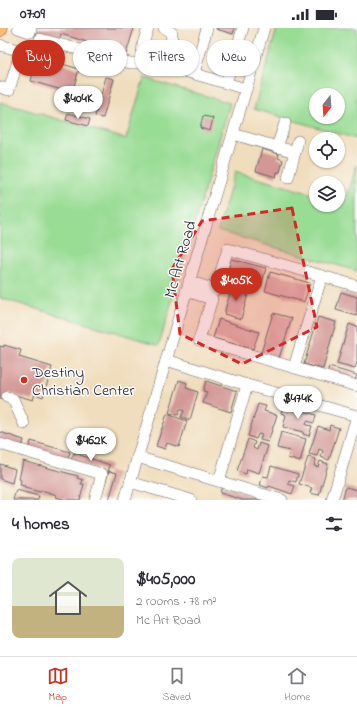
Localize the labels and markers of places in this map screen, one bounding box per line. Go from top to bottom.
pin: $404K [50,86,106,120]
pin: $405K [208,268,264,302]
place label: Destiny Christian Center [31,361,135,403]
marker: Destiny Christian Center [19,375,29,385]
pin: $474K [270,386,326,420]
pin: $462K [63,428,119,462]

